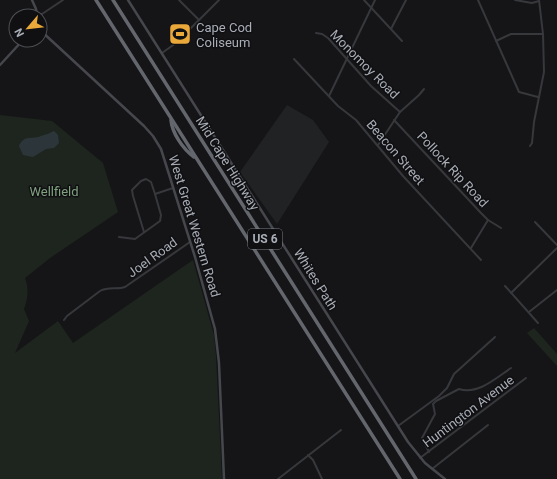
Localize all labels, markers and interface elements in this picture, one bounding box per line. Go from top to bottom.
north arrow [8,8,48,48]
place label: Cape Cod Coliseum [196,20,252,50]
sports icon: Cape Cod Coliseum [167,21,193,47]
text: N [12,26,27,39]
street label: Monomoy Road [327,27,402,102]
street label: Mid Cape Highway [193,114,263,213]
street label: Beacon Street [363,117,428,188]
street label: Pollock Rip Road [414,129,491,210]
street label: West Great Western Road [166,153,223,299]
park label: Wellfield [29,184,79,199]
road number: US 6 [248,229,282,249]
street label: Joel Road [125,234,180,280]
street label: Whites Path [291,246,340,313]
street label: Huntington Avenue [420,372,517,450]

